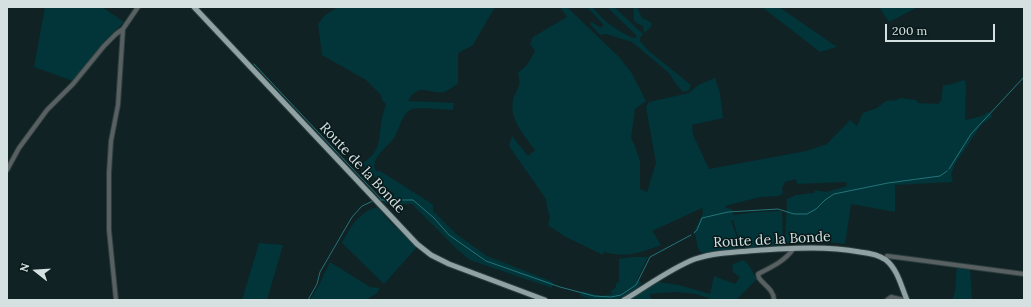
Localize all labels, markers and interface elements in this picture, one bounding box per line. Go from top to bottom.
scale bar [887,16,997,42]
text: 200 m [892,23,927,38]
street label: Route de la Bonde [316,119,408,217]
street label: Route de la Bonde [713,229,831,251]
north arrow [16,251,56,291]
text: N [17,261,32,274]

